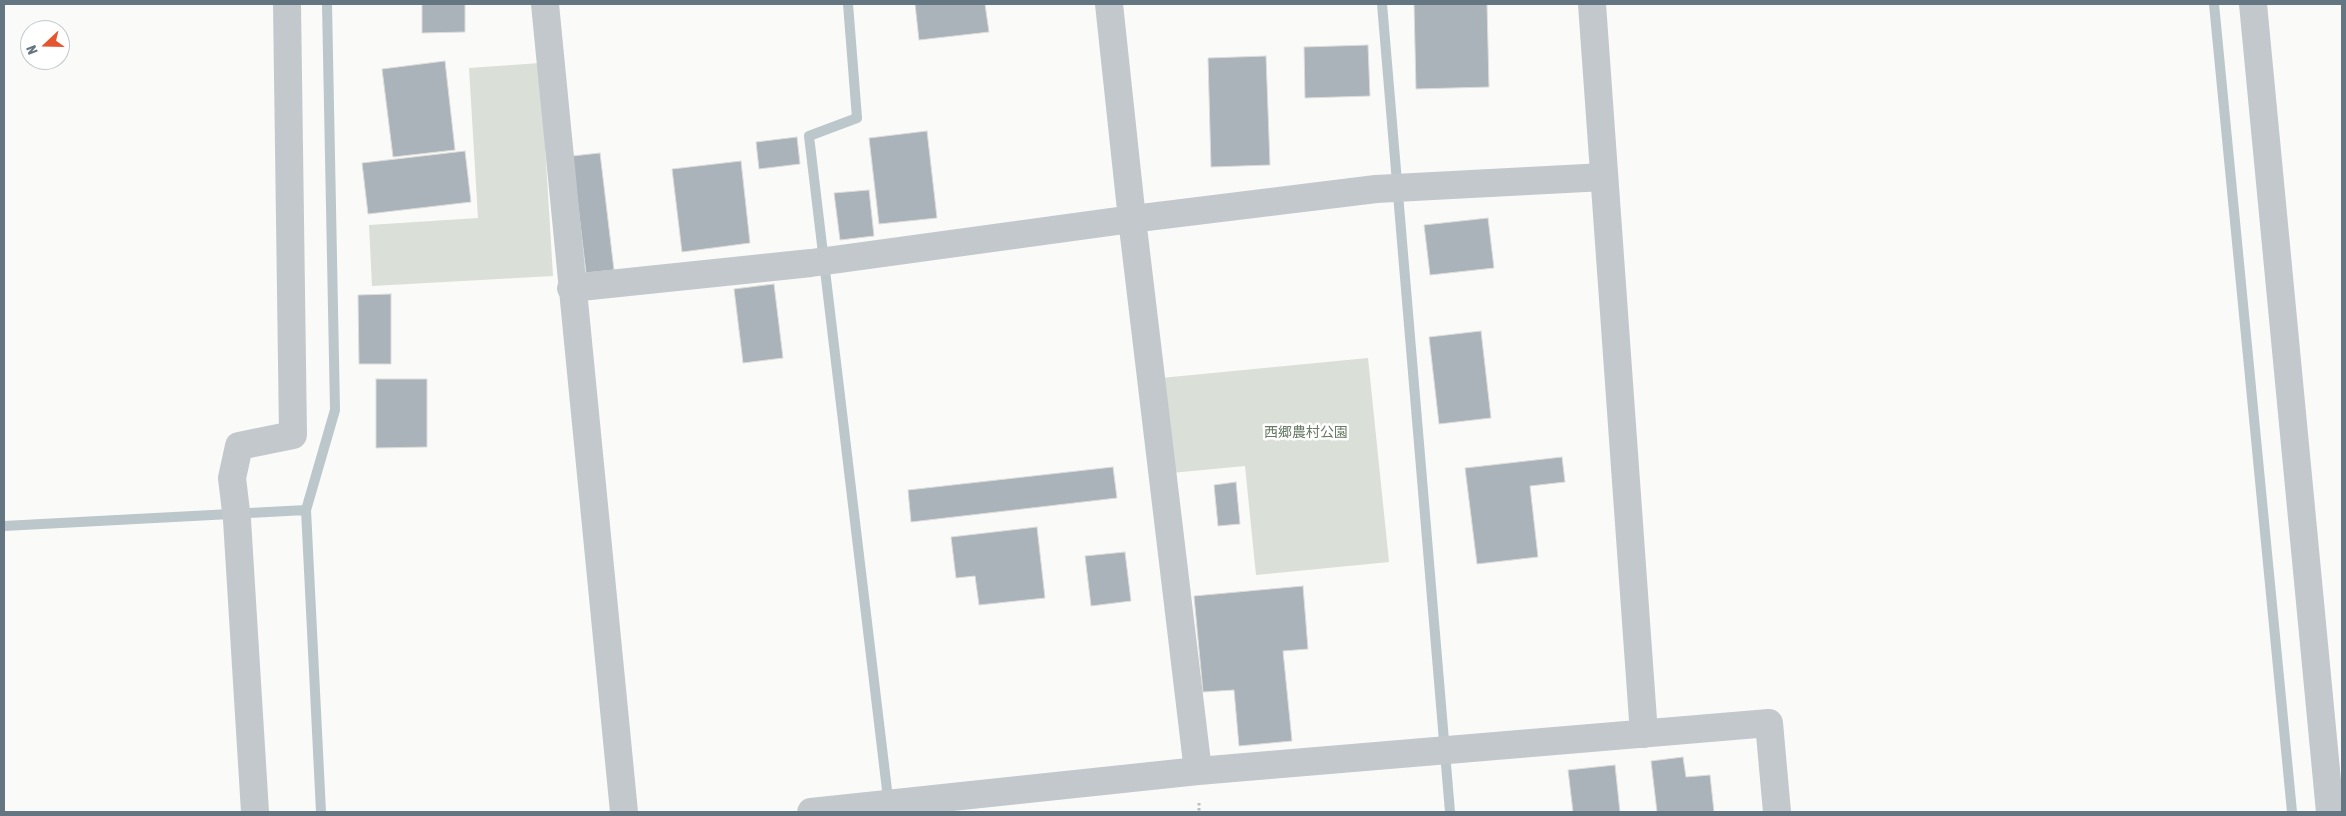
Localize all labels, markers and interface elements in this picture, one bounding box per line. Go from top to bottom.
north arrow [20,20,70,70]
text: N [23,43,41,57]
park label: 西郷農村公園 [1264,425,1348,441]

